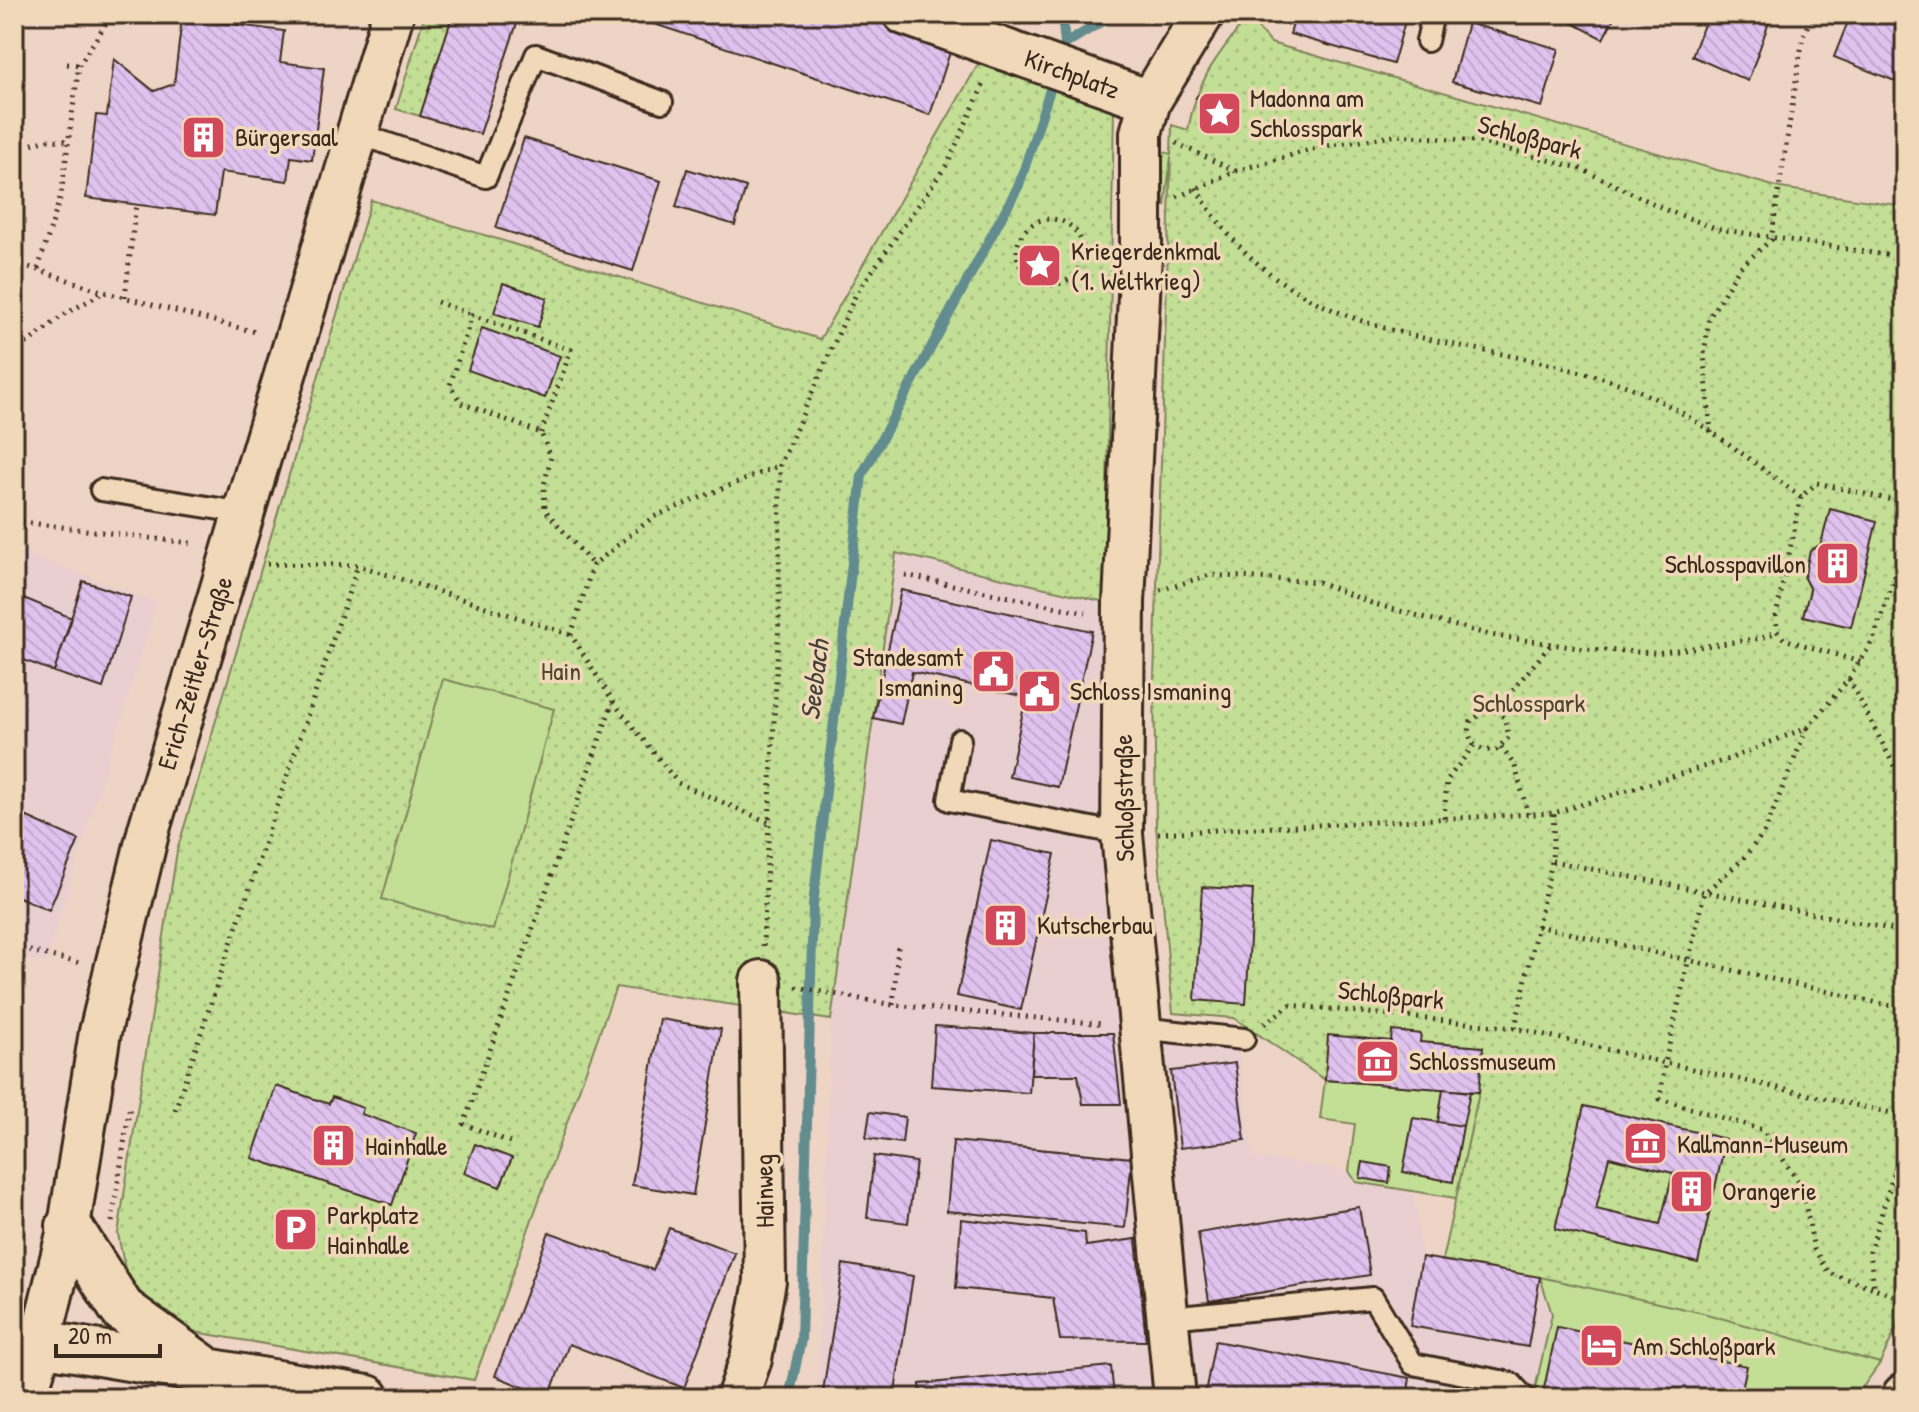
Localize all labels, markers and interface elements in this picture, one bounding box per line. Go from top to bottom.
street label: Kirchplatz [1020,40,1125,107]
place label: Madonna am Schlosspark [1250,80,1364,145]
place icon: Madonna am Schlosspark [1195,89,1243,137]
street label: Schloßpark [1474,106,1586,167]
building icon: Bürgersaal [180,113,228,161]
place label: Bürgersaal [235,119,338,154]
place label: Kriegerdenkmal (1. Weltkrieg) [1071,233,1221,298]
place icon: Kriegerdenkmal (1. Weltkrieg) [1016,242,1064,290]
building icon: Schlosspavillon [1813,540,1861,588]
place label: Schlosspavillon [1665,546,1806,581]
street label: Erich-Zeitler-Straße [149,572,241,774]
water label: Seebach [790,636,838,722]
place label: Standesamt Ismaning [853,639,964,704]
public building icon: Standesamt Ismaning [970,648,1018,696]
park label: Hain [541,653,581,688]
public building icon: Schloss Ismaning [1015,667,1063,715]
place label: Schloss Ismaning [1070,673,1231,708]
park label: Schlosspark [1473,685,1585,720]
street label: Schloßstraße [1105,734,1142,862]
building icon: Kutscherbau [982,901,1030,949]
place label: Kutscherbau [1037,907,1153,942]
street label: Schloßpark [1336,972,1446,1017]
museum icon: Schlossmuseum [1354,1037,1402,1085]
place label: Schlossmuseum [1409,1043,1556,1078]
museum icon: Kallmann-Museum [1622,1120,1670,1168]
building icon: Hainhalle [310,1122,358,1170]
place label: Kallmann-Museum [1677,1126,1848,1161]
place label: Hainhalle [365,1128,448,1163]
street label: Hainweg [745,1154,782,1228]
building icon: Orangerie [1667,1167,1715,1215]
place label: Orangerie [1722,1173,1817,1208]
place label: Parkplatz Hainhalle [327,1197,419,1262]
parking icon: Parkplatz Hainhalle [272,1206,320,1254]
scale bar [56,1308,160,1358]
text: 20 m [68,1319,112,1351]
hotel icon: Am Schloßpark [1578,1322,1626,1370]
place label: Am Schloßpark [1633,1328,1776,1363]

